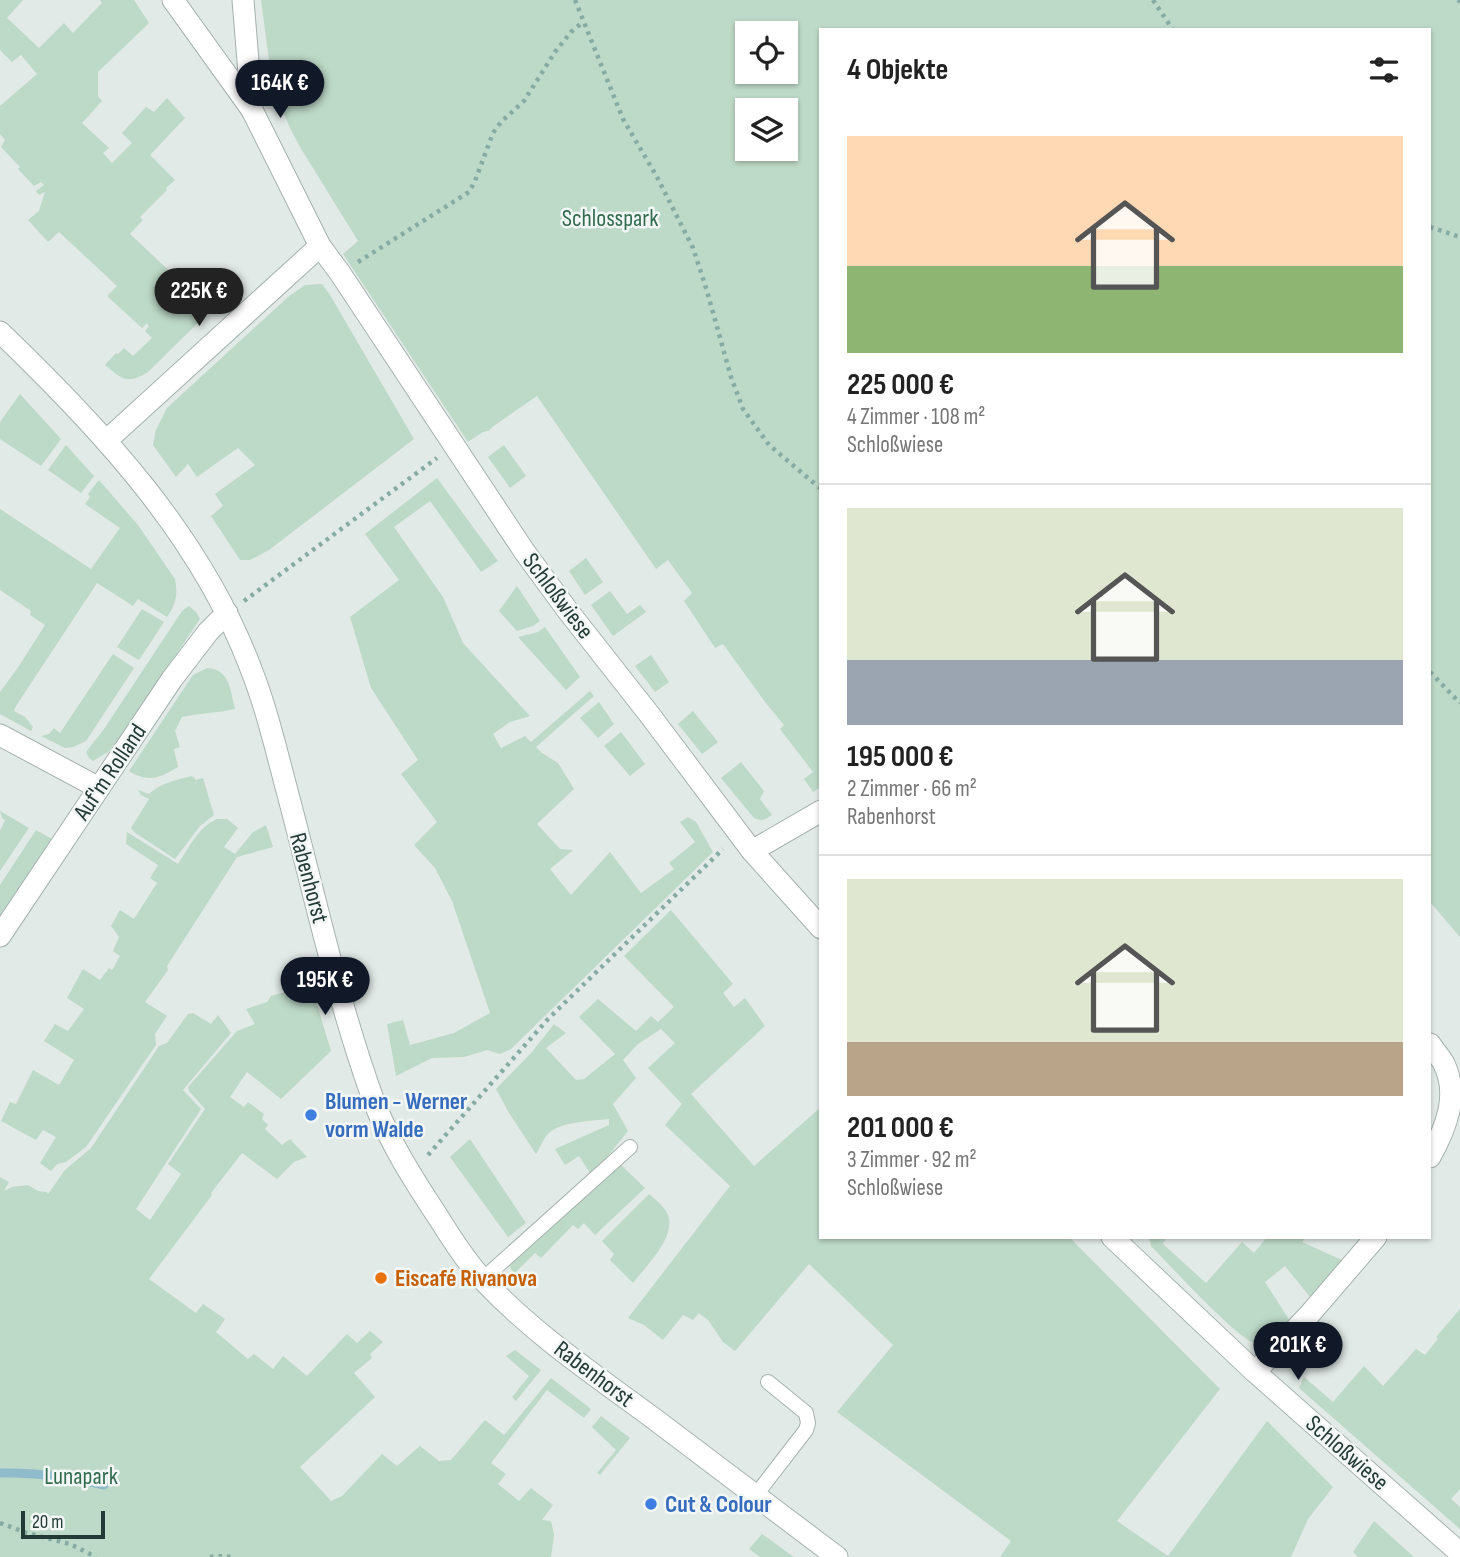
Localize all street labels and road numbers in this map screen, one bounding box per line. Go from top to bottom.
street label: Schloßwiese [516,547,600,645]
street label: Auf'm Rolland [67,718,153,827]
street label: Rabenhorst [283,830,335,926]
street label: Rabenhorst [548,1335,640,1413]
street label: Schloßwiese [1300,1409,1394,1497]

